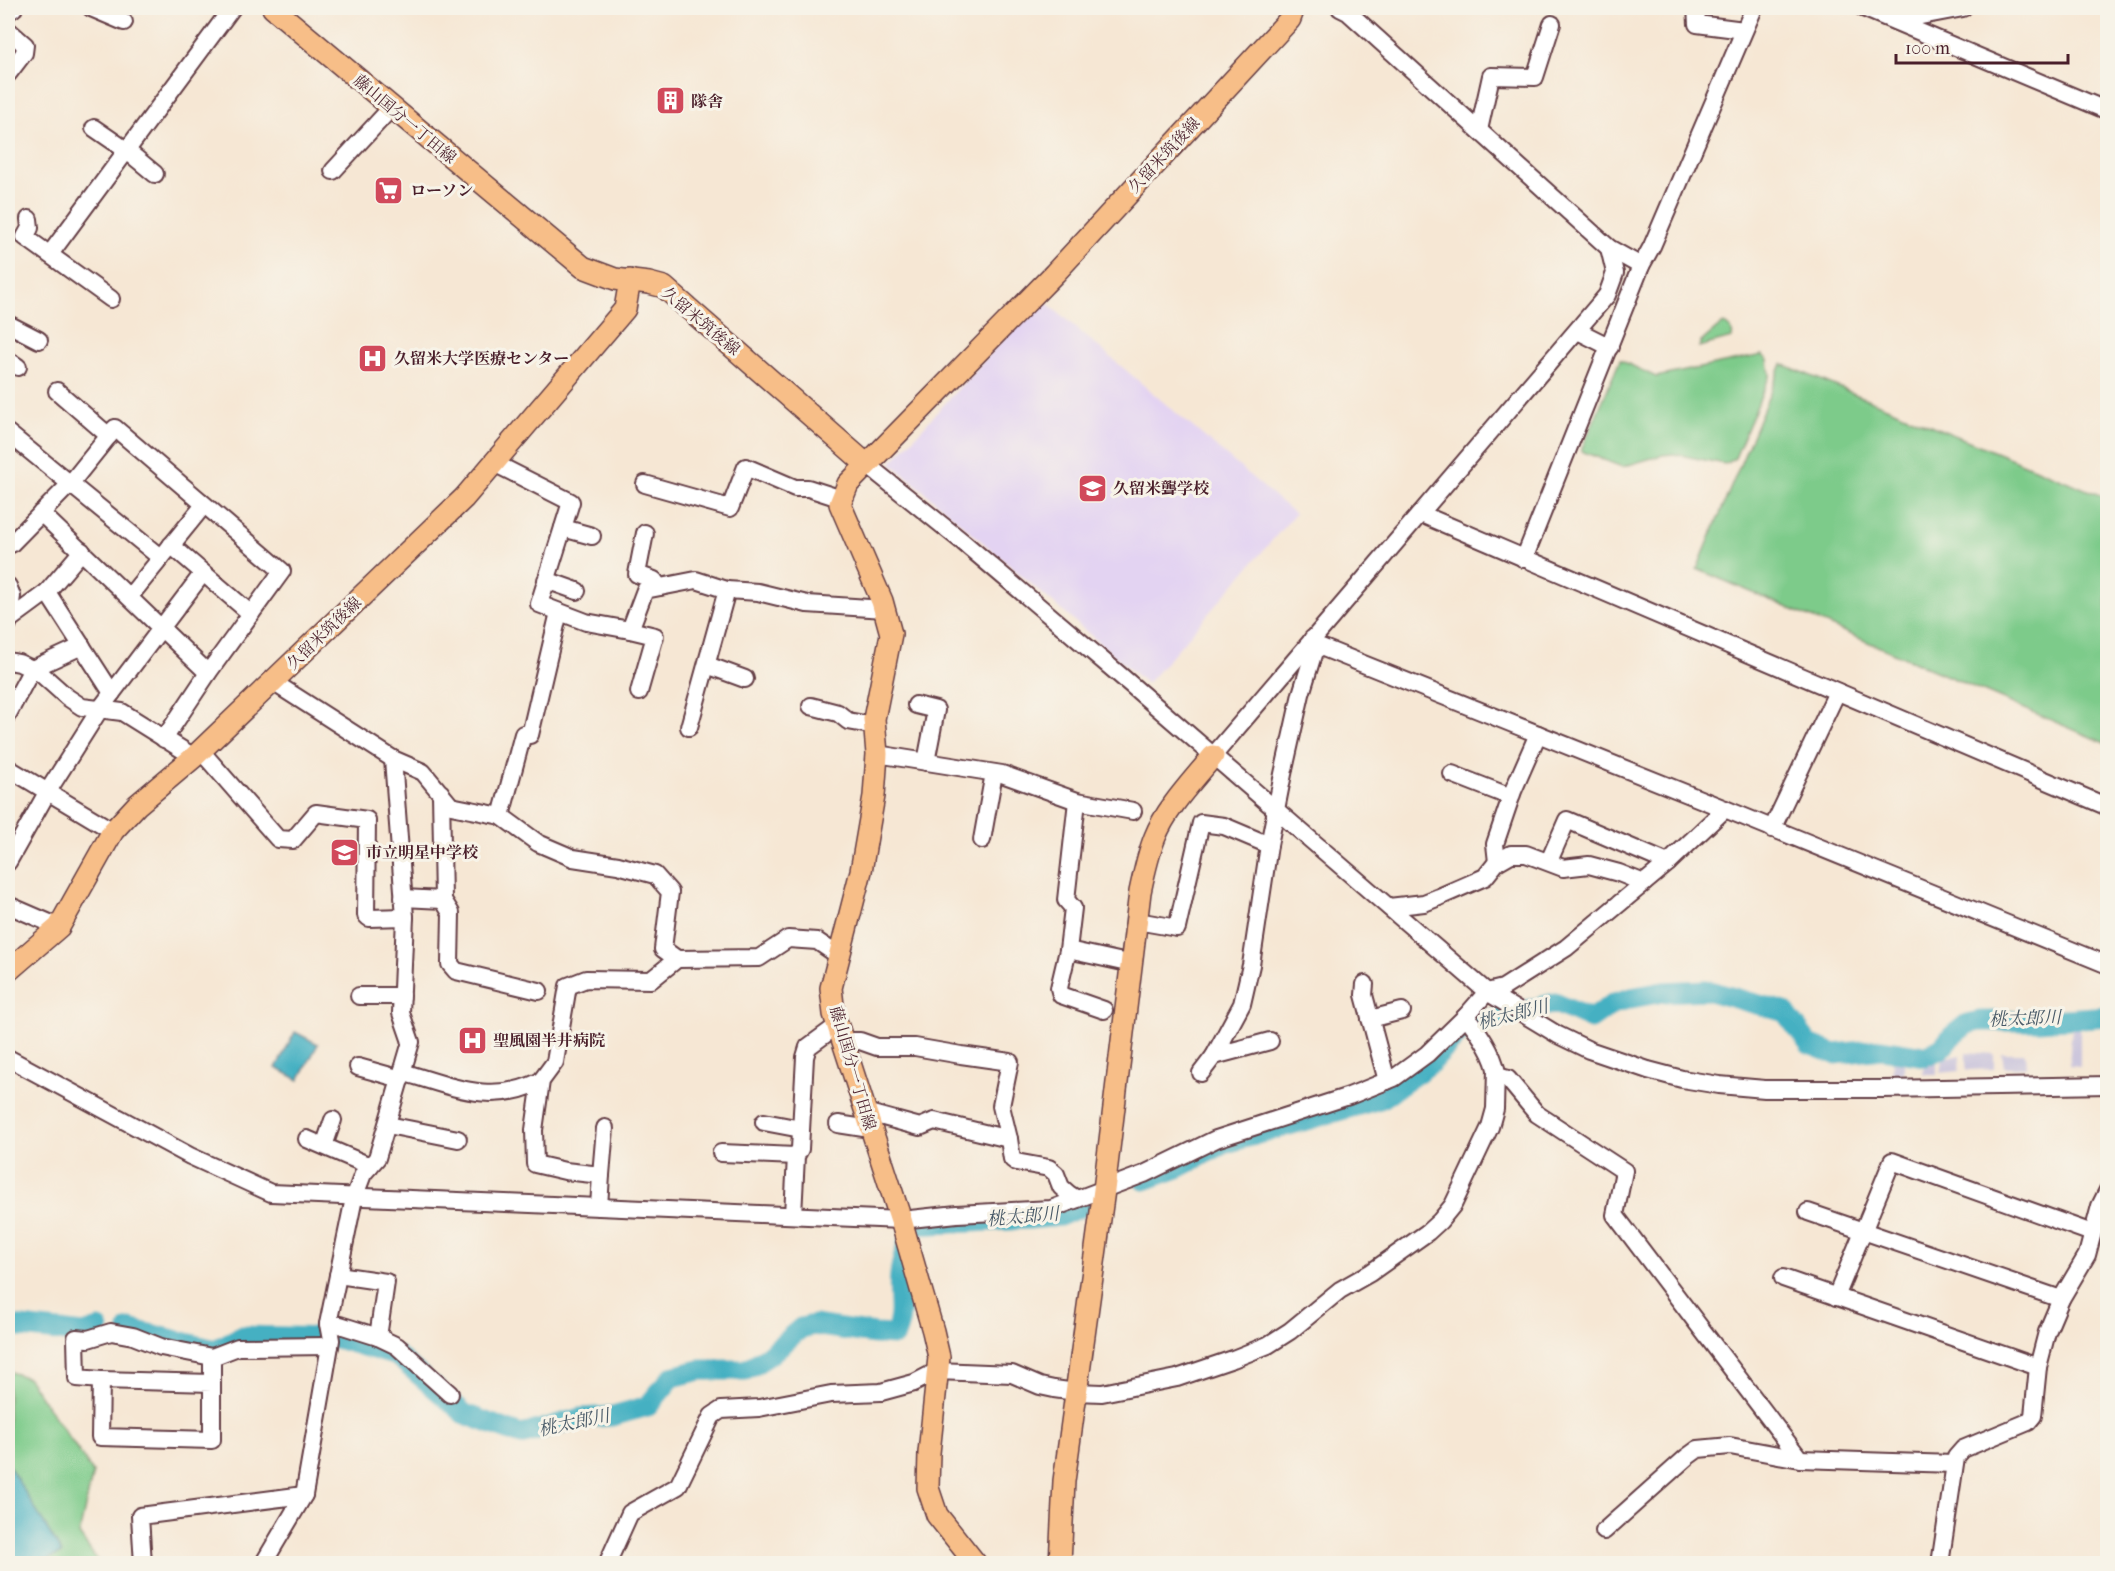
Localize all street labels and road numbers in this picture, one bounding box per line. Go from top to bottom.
street label: 藤山国分一丁田線 [350,71,460,167]
street label: 久留米筑後線 [1124,113,1204,197]
street label: 久留米筑後線 [658,283,744,359]
street label: 久留米筑後線 [283,593,365,673]
street label: 藤山国分一丁田線 [826,1004,880,1132]

